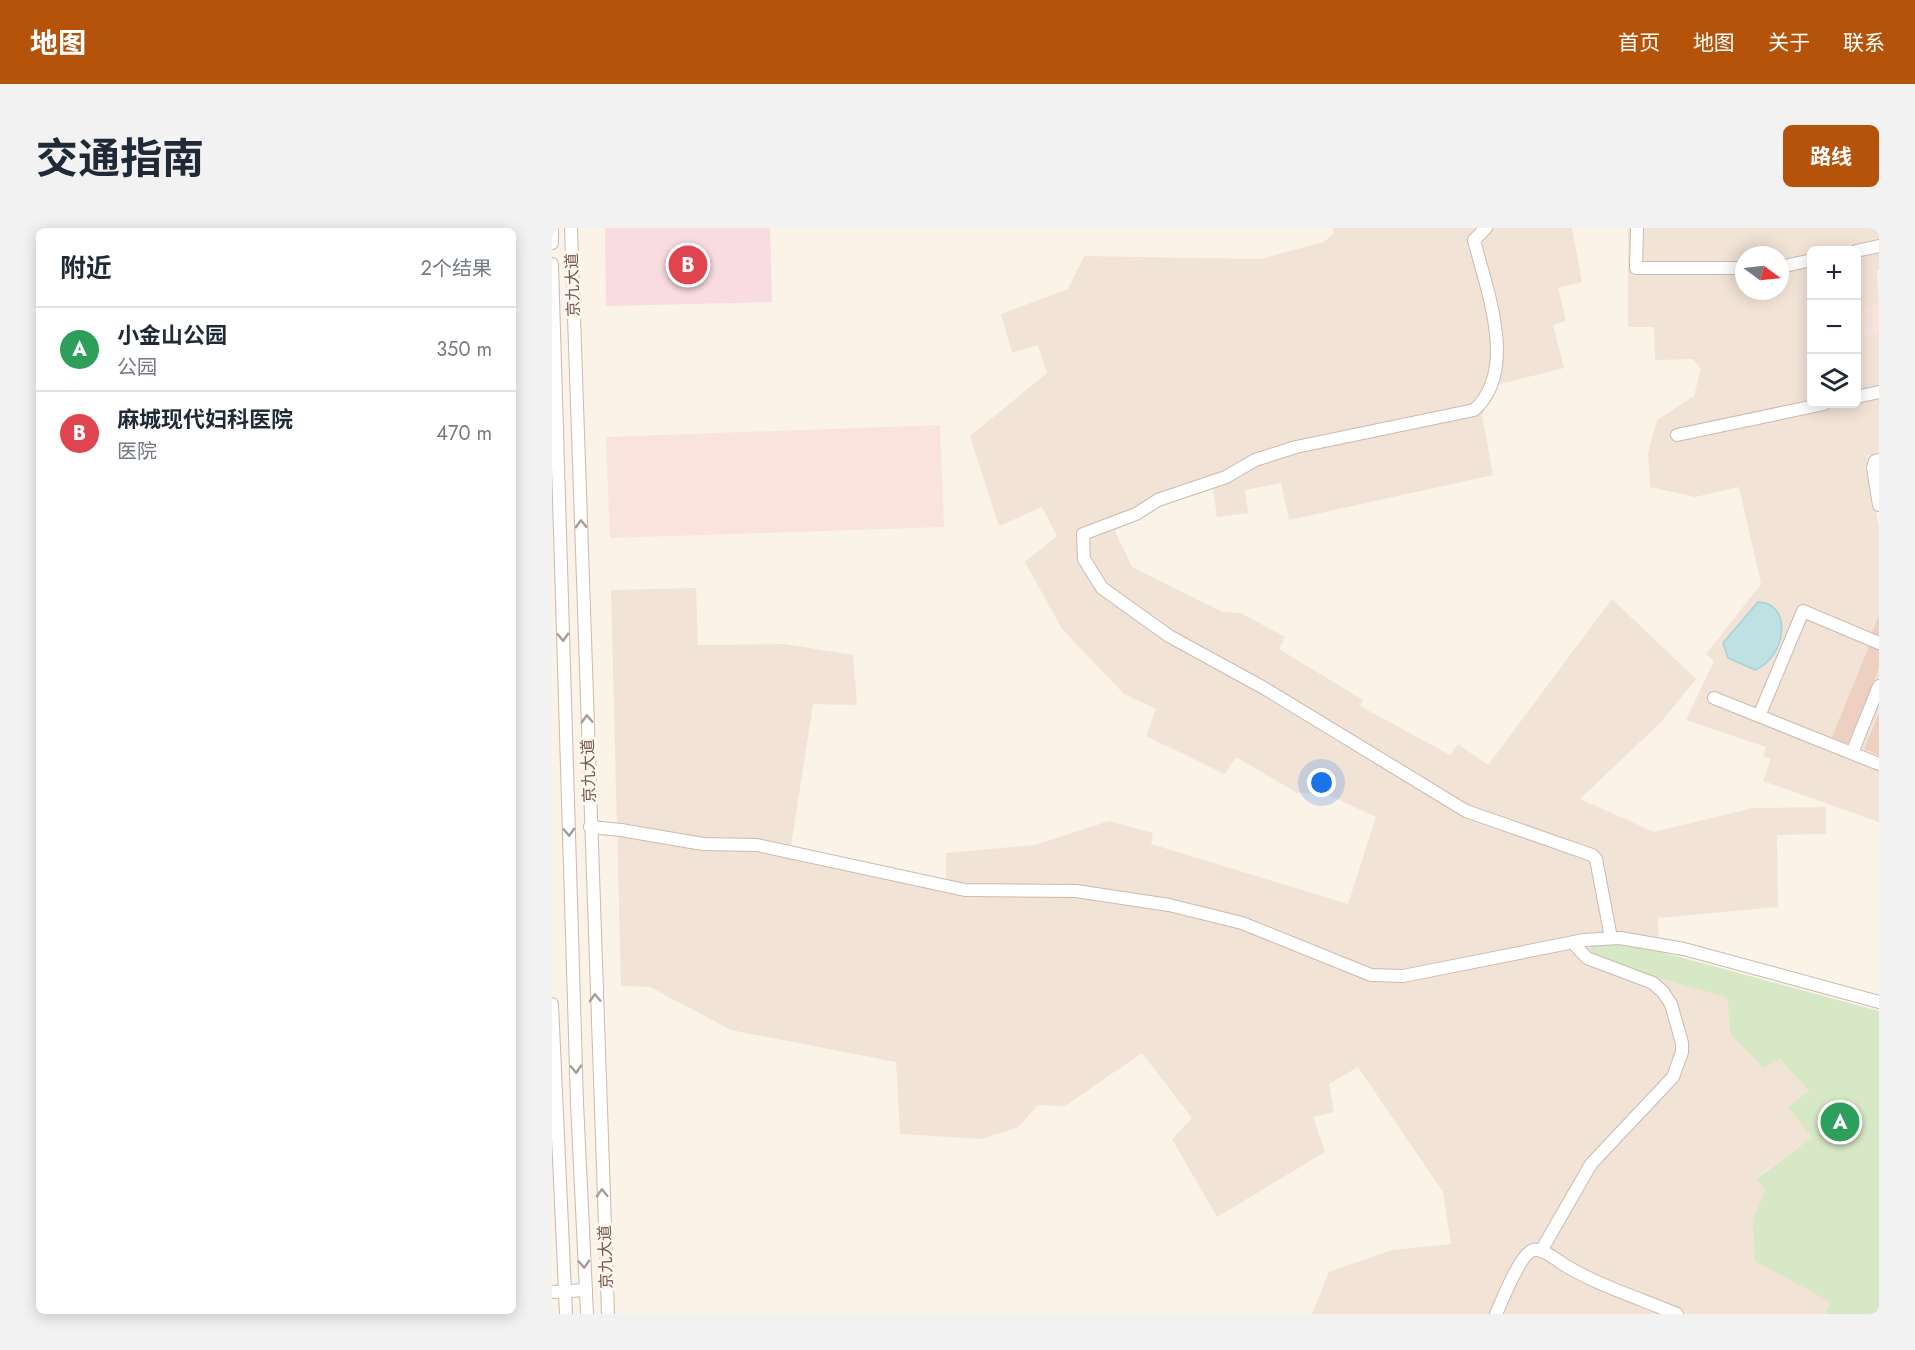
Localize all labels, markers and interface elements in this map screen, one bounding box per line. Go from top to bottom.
text: 地图 [30,23,86,64]
text: 首页 [1618,28,1660,58]
text: 地图 [1693,28,1735,58]
text: 关于 [1768,28,1810,58]
text: 联系 [1843,28,1885,58]
button: 路线 [1783,125,1879,187]
text: 交通指南 [36,128,204,189]
pin: B [668,243,708,288]
north arrow [1735,246,1789,300]
map controls [1807,246,1861,408]
button: + [1807,246,1861,300]
text: 附近 [60,249,112,287]
street label: 京九大道 [560,253,585,317]
text: 2个结果 [421,254,492,283]
button: − [1807,300,1861,354]
text: 小金山公园 [117,319,227,351]
text: A [72,335,87,364]
text: 350 m [436,335,492,364]
text: 公园 [117,353,157,382]
button: layers [1807,354,1861,408]
text: 麻城现代妇科医院 [117,403,293,435]
text: B [73,419,86,448]
text: 470 m [436,419,492,448]
text: 医院 [117,437,157,466]
one-way arrow [574,519,587,528]
one-way arrow [557,633,569,642]
one-way arrow [580,714,593,723]
street label: 京九大道 [576,739,601,803]
your location [1307,768,1336,797]
one-way arrow [563,827,575,836]
one-way arrow [589,993,602,1002]
one-way arrow [570,1064,583,1073]
pin: A [1820,1100,1860,1144]
one-way arrow [596,1188,609,1197]
street label: 京九大道 [593,1225,618,1289]
one-way arrow [578,1259,591,1268]

